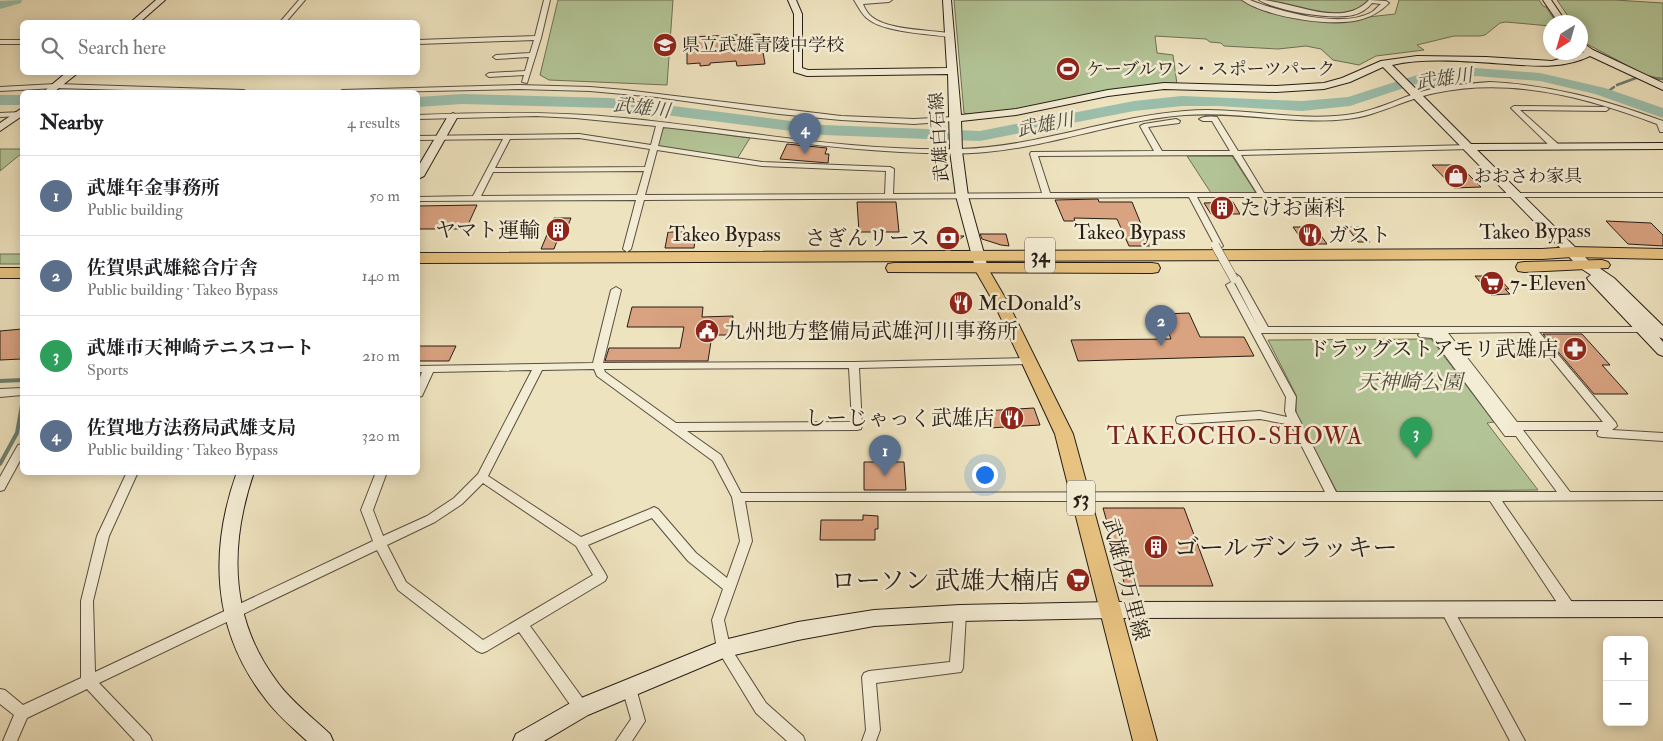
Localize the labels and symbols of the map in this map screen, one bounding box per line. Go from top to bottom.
north arrow [1543,15,1588,60]
school or university icon: 県立武雄青陵中学校 [652,32,678,58]
place label: 県立武雄青陵中学校 [682,34,844,57]
sports icon: ケーブルワン・スポーツパーク [1055,56,1081,82]
place label: ケーブルワン・スポーツパーク [1086,58,1335,81]
water label: 武雄川 [1414,63,1476,95]
street label: 武雄白石線 [925,91,954,183]
water label: 武雄川 [612,93,674,124]
water label: 武雄川 [1015,107,1077,142]
pin: 4 [789,113,821,154]
shop icon: おおさわ家具 [1443,163,1469,189]
place label: おおさわ家具 [1474,165,1582,188]
building icon: たけお歯科 [1209,195,1235,221]
place label: たけお歯科 [1240,195,1345,222]
place label: ヤマト運輸 [435,217,540,244]
building icon: ヤマト運輸 [545,217,571,243]
street label: Takeo Bypass [1479,217,1591,246]
street label: Takeo Bypass [1074,219,1186,246]
street label: Takeo Bypass [669,221,781,248]
restaurant icon: ガスト [1297,222,1323,248]
place label: ガスト [1328,222,1391,249]
place label: さぎんリース [805,225,930,252]
bank icon: さぎんリース [935,225,961,251]
road number: 34 [1025,238,1055,272]
supermarket icon: 7-Eleven [1479,270,1505,296]
place label: 7-Eleven [1510,270,1586,297]
restaurant icon: McDonald's [948,290,974,316]
place label: McDonald's [978,290,1081,317]
pin: 2 [1145,305,1177,346]
public building icon: 九州地方整備局武雄河川事務所 [694,318,720,344]
place label: 九州地方整備局武雄河川事務所 [724,318,1018,345]
place label: ドラッグストアモリ武雄店 [1308,336,1558,363]
pharmacy icon: ドラッグストアモリ武雄店 [1562,336,1588,362]
park label: 天神崎公園 [1358,369,1465,396]
place label: しーじゃっく武雄店 [805,405,994,432]
restaurant icon: しーじゃっく武雄店 [999,405,1025,431]
pin: 3 [1400,417,1432,458]
district label: TAKEOCHO-SHOWA [1107,421,1363,452]
pin: 1 [869,435,901,476]
your location [972,462,998,488]
road number: 53 [1067,480,1095,516]
street label: 武雄伊万里線 [1096,515,1155,643]
place label: ゴールデンラッキー [1174,533,1398,564]
building icon: ゴールデンラッキー [1143,534,1169,560]
place label: ローソン 武雄大楠店 [831,566,1060,597]
supermarket icon: ローソン 武雄大楠店 [1065,567,1091,593]

